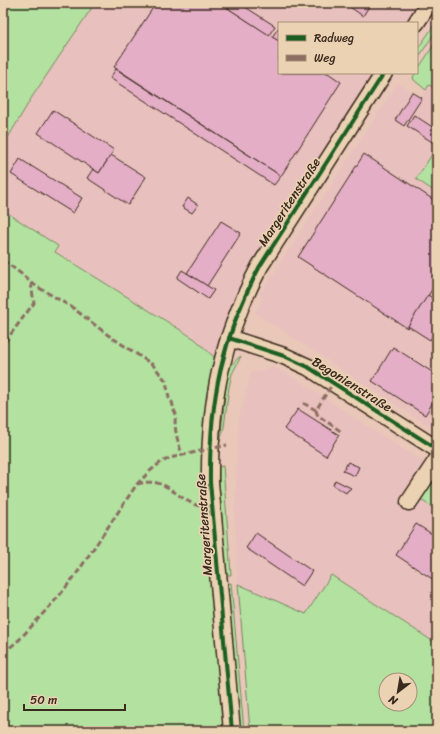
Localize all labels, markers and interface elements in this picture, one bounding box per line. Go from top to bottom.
legend [278,22,418,74]
text: Radweg [314,27,354,49]
text: Weg [314,47,335,69]
street label: Margeritenstraße [252,153,326,251]
street label: Begonienstraße [307,350,397,418]
street label: Margeritenstraße [189,473,219,577]
north arrow [378,672,418,712]
scale bar [24,686,125,712]
text: 50 m [30,689,57,711]
text: N [385,690,402,711]

